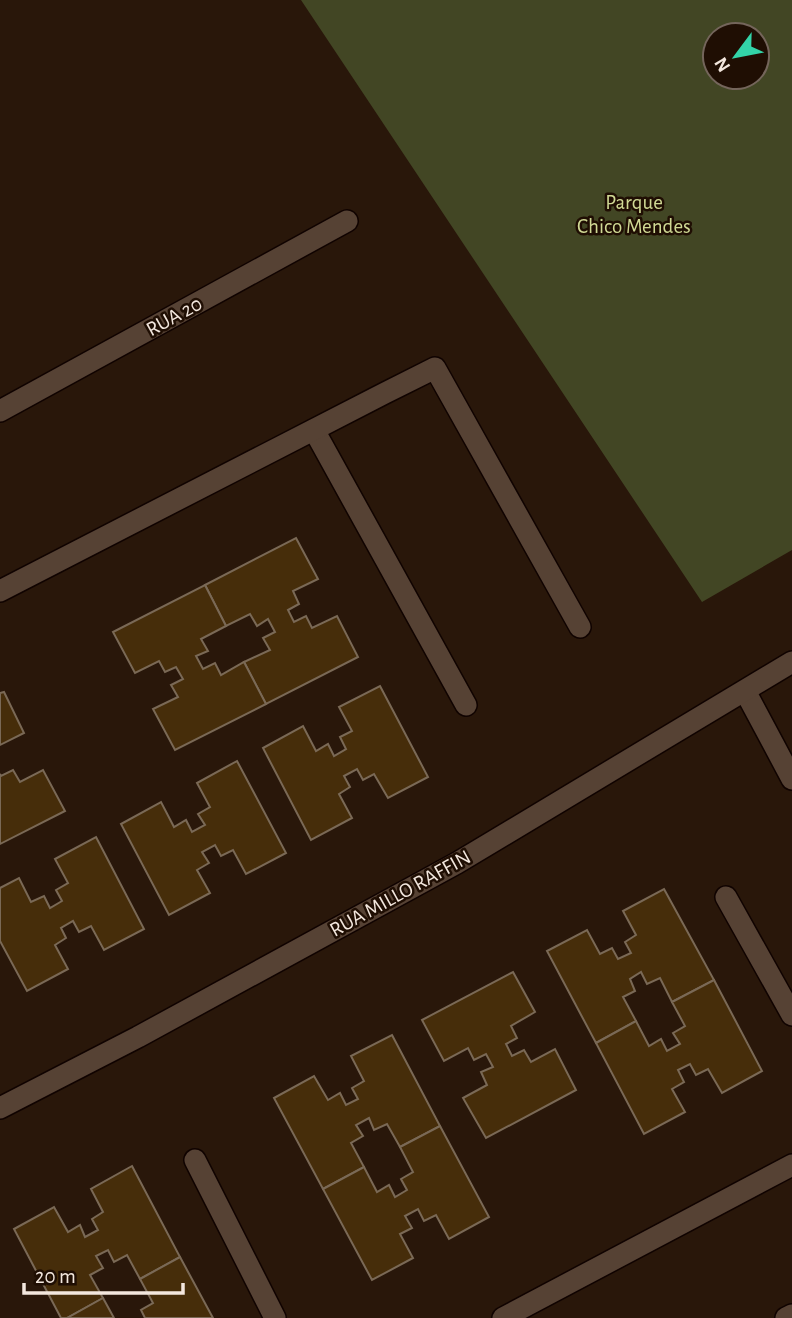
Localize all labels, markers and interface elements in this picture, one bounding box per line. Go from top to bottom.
north arrow [701,21,771,91]
text: N [711,54,734,75]
park label: Parque Chico Mendes [577,192,691,237]
street label: RUA 20 [143,293,206,340]
street label: RUA MILLO RAFFIN [326,846,474,941]
scale bar [24,1252,184,1296]
text: 20 m [35,1266,76,1287]

